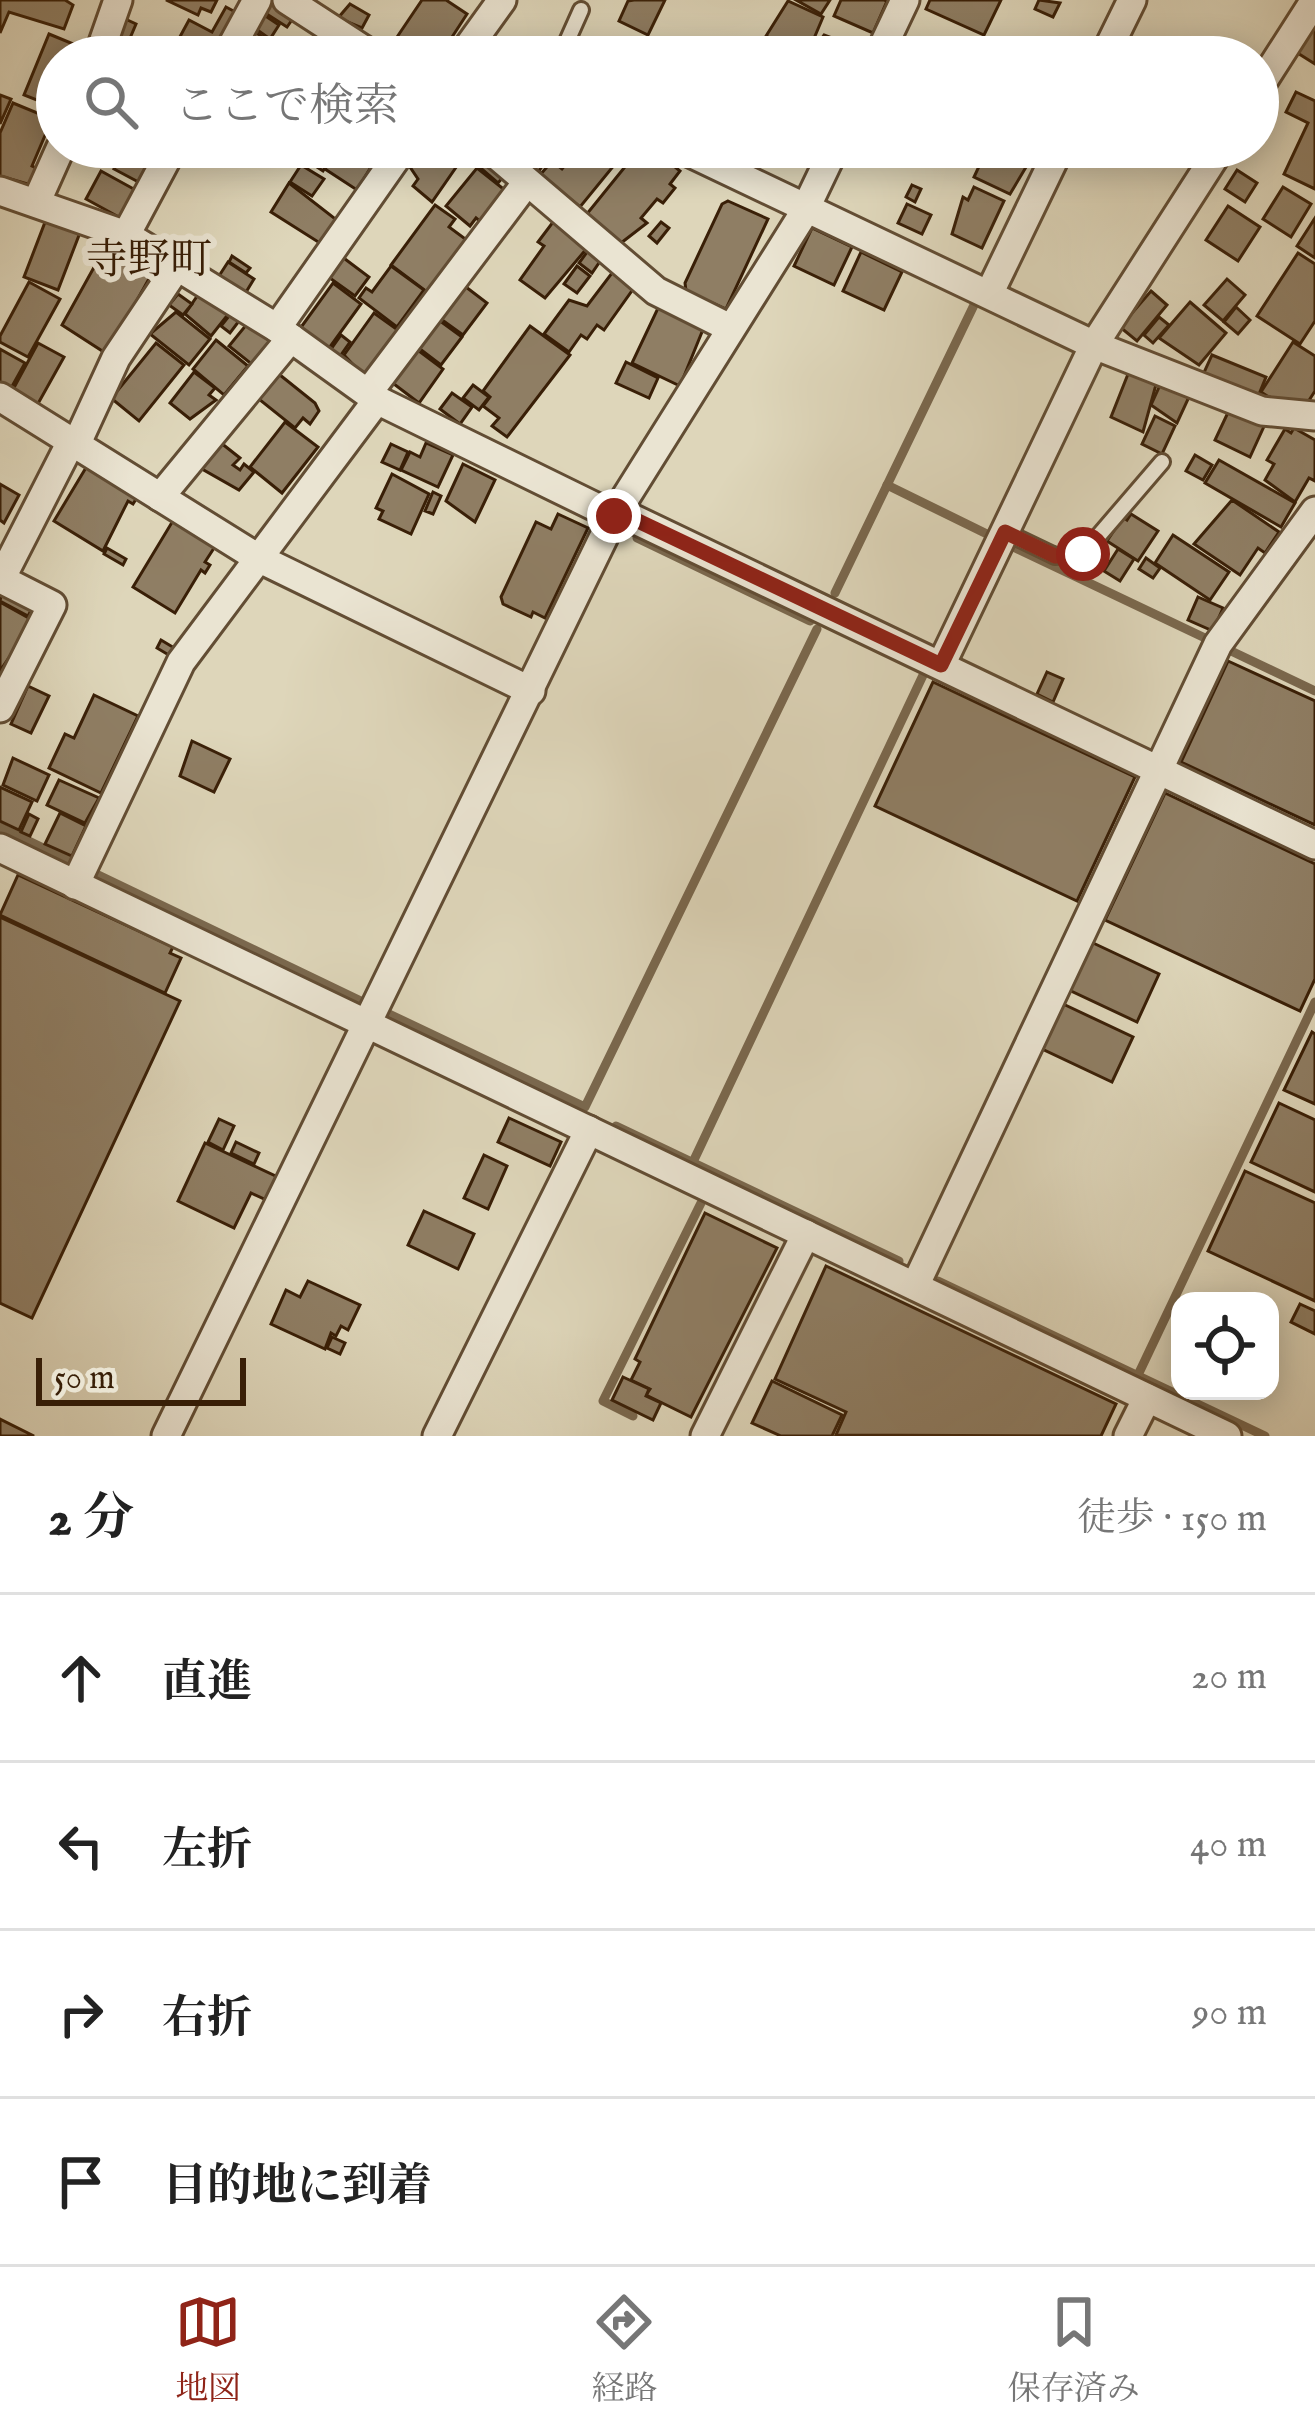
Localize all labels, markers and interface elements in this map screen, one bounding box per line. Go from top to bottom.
search box [36,36,1279,168]
icon: search [78,69,144,135]
text: ここで検索 [174,79,399,136]
district label: 寺野町 [86,235,212,288]
route end [587,489,641,543]
route start [1056,527,1110,581]
map controls [1171,1292,1279,1400]
button: locate [1171,1292,1279,1400]
scale bar [36,1352,246,1405]
text: 50 m [54,1358,115,1400]
text: 2 分 [48,1488,134,1553]
text: 徒歩 · 150 m [1077,1495,1267,1544]
icon: ahead [48,1645,114,1711]
text: 20 m [1191,1653,1267,1702]
text: 直進 [162,1655,252,1712]
icon: left [48,1813,114,1879]
text: 40 m [1190,1821,1267,1870]
text: 左折 [162,1823,252,1880]
icon: right [48,1981,114,2047]
text: 90 m [1192,1989,1267,2038]
text: 右折 [162,1991,252,2048]
icon: arrive [48,2149,114,2215]
text: 目的地に到着 [162,2159,432,2216]
tab: 地図 [175,2289,241,2411]
tab: 経路 [591,2289,657,2411]
tab: 保存済み [1008,2289,1140,2411]

